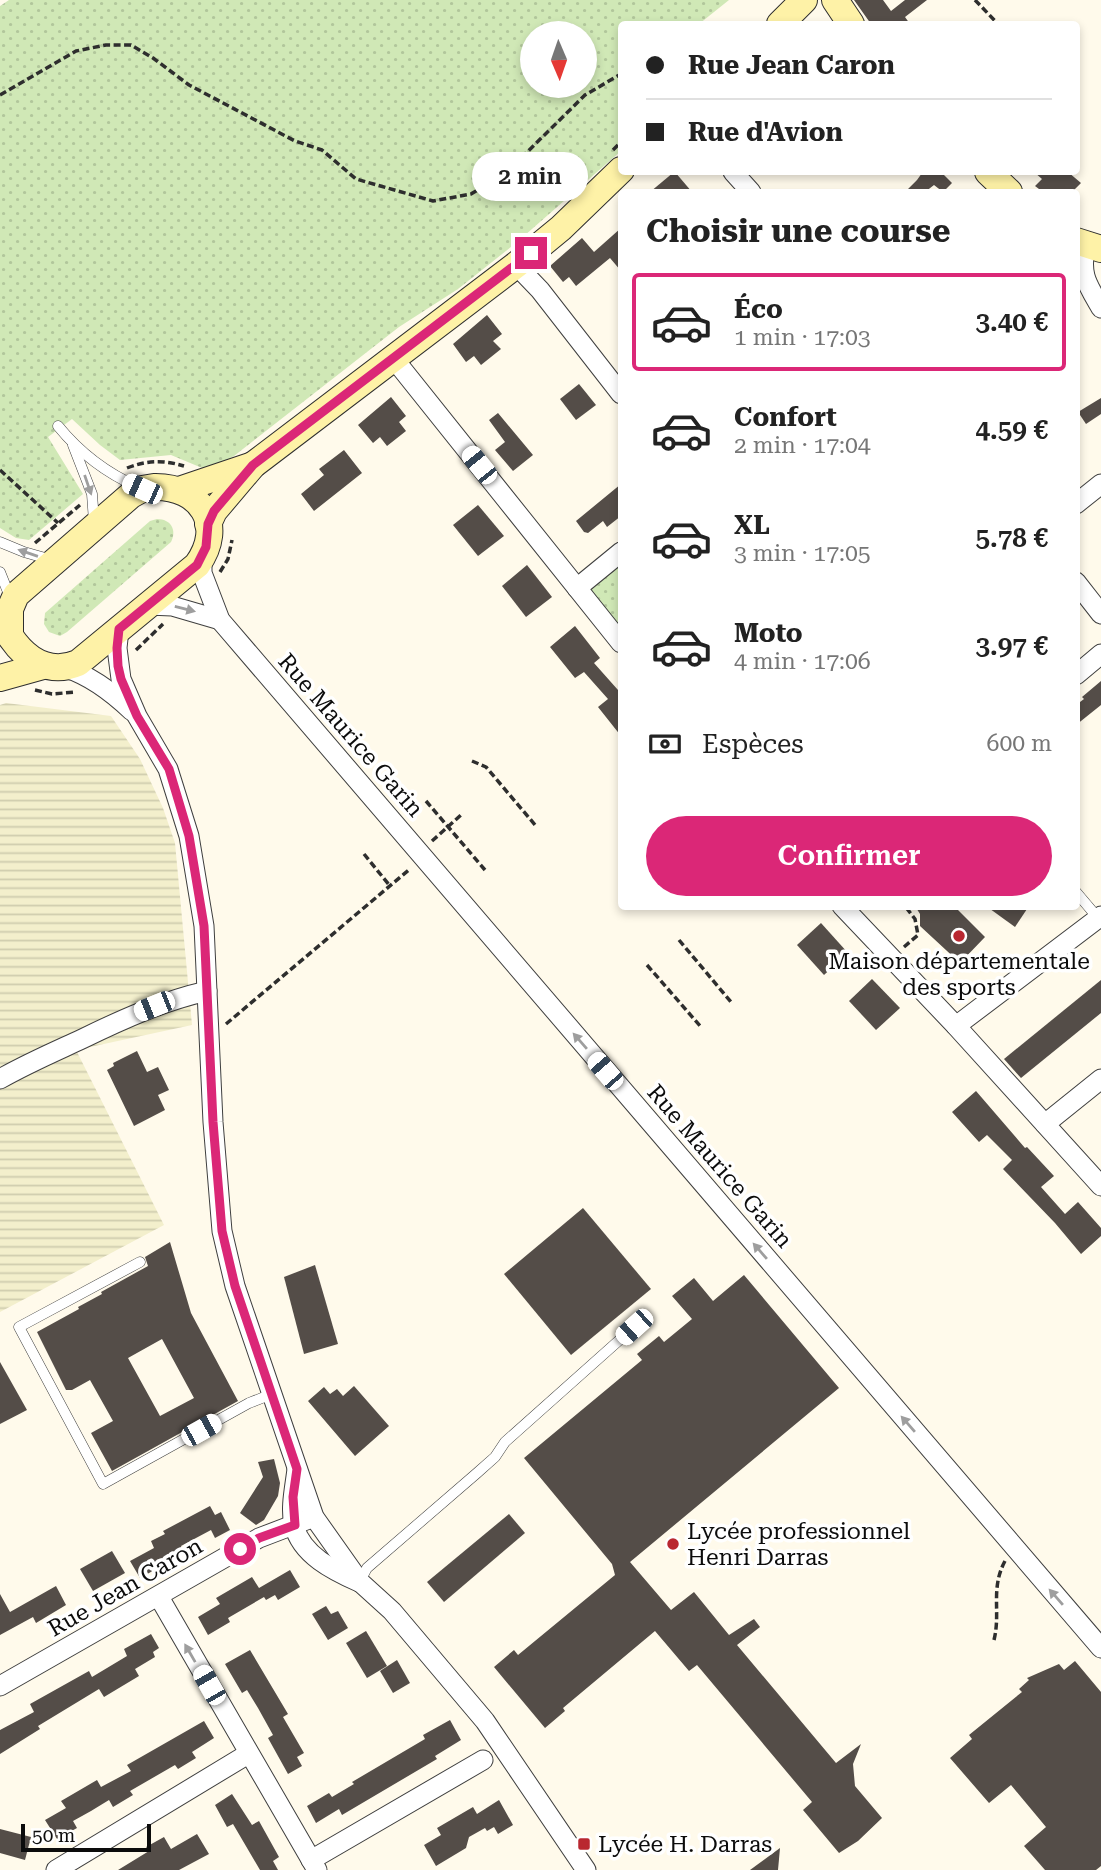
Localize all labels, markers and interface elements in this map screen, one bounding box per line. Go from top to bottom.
north arrow [520,21,597,98]
map controls [520,21,597,98]
text: Rue Jean Caron [688,50,895,80]
text: Rue d'Avion [688,117,843,147]
callout: 2 min [473,152,589,201]
text: 2 min [498,163,562,190]
text: Choisir une course [646,212,950,250]
route end [515,237,547,269]
icon: car [650,291,713,354]
text: Éco [734,294,783,324]
text: 3.40 € [976,307,1048,337]
text: 1 min · 17:03 [734,324,871,351]
icon: car [650,399,713,462]
text: Confort [734,402,837,432]
text: 4.59 € [976,415,1048,445]
text: 2 min · 17:04 [734,432,871,459]
car [458,442,501,488]
car [119,471,166,507]
one-way arrow [83,474,94,495]
icon: car [650,507,713,570]
text: XL [734,510,770,540]
text: 5.78 € [976,523,1048,553]
text: 3 min · 17:05 [734,540,871,567]
one-way arrow [17,547,38,558]
one-way arrow [174,604,196,615]
icon: car [650,615,713,678]
text: Moto [734,618,803,648]
text: 3.97 € [976,631,1048,661]
street label: Rue Maurice Garin [272,648,429,822]
text: 4 min · 17:06 [734,648,871,675]
icon: cash [646,725,684,763]
text: Espèces [702,729,804,759]
text: 600 m [987,730,1052,757]
button: Confirmer [646,816,1052,896]
marker: Maison départementale des sports [951,928,967,944]
place label: Maison départementale des sports [828,948,1090,1001]
car [131,988,178,1024]
one-way arrow [573,1033,588,1050]
car [584,1048,627,1094]
street label: Rue Maurice Garin [641,1079,798,1253]
one-way arrow [753,1243,768,1260]
car [612,1305,657,1349]
car [178,1411,225,1449]
one-way arrow [901,1416,916,1433]
place label: Lycée professionnel Henri Darras [687,1518,910,1571]
street label: Rue Jean Caron [43,1532,207,1643]
route start [224,1533,256,1565]
marker: Lycée professionnel Henri Darras [665,1536,681,1552]
one-way arrow [1049,1588,1064,1605]
one-way arrow [184,1643,196,1662]
car [190,1662,229,1708]
scale bar [21,1821,150,1853]
text: 50 m [32,1824,75,1847]
place label: Lycée H. Darras [598,1831,772,1858]
marker: Lycée H. Darras [576,1836,592,1852]

